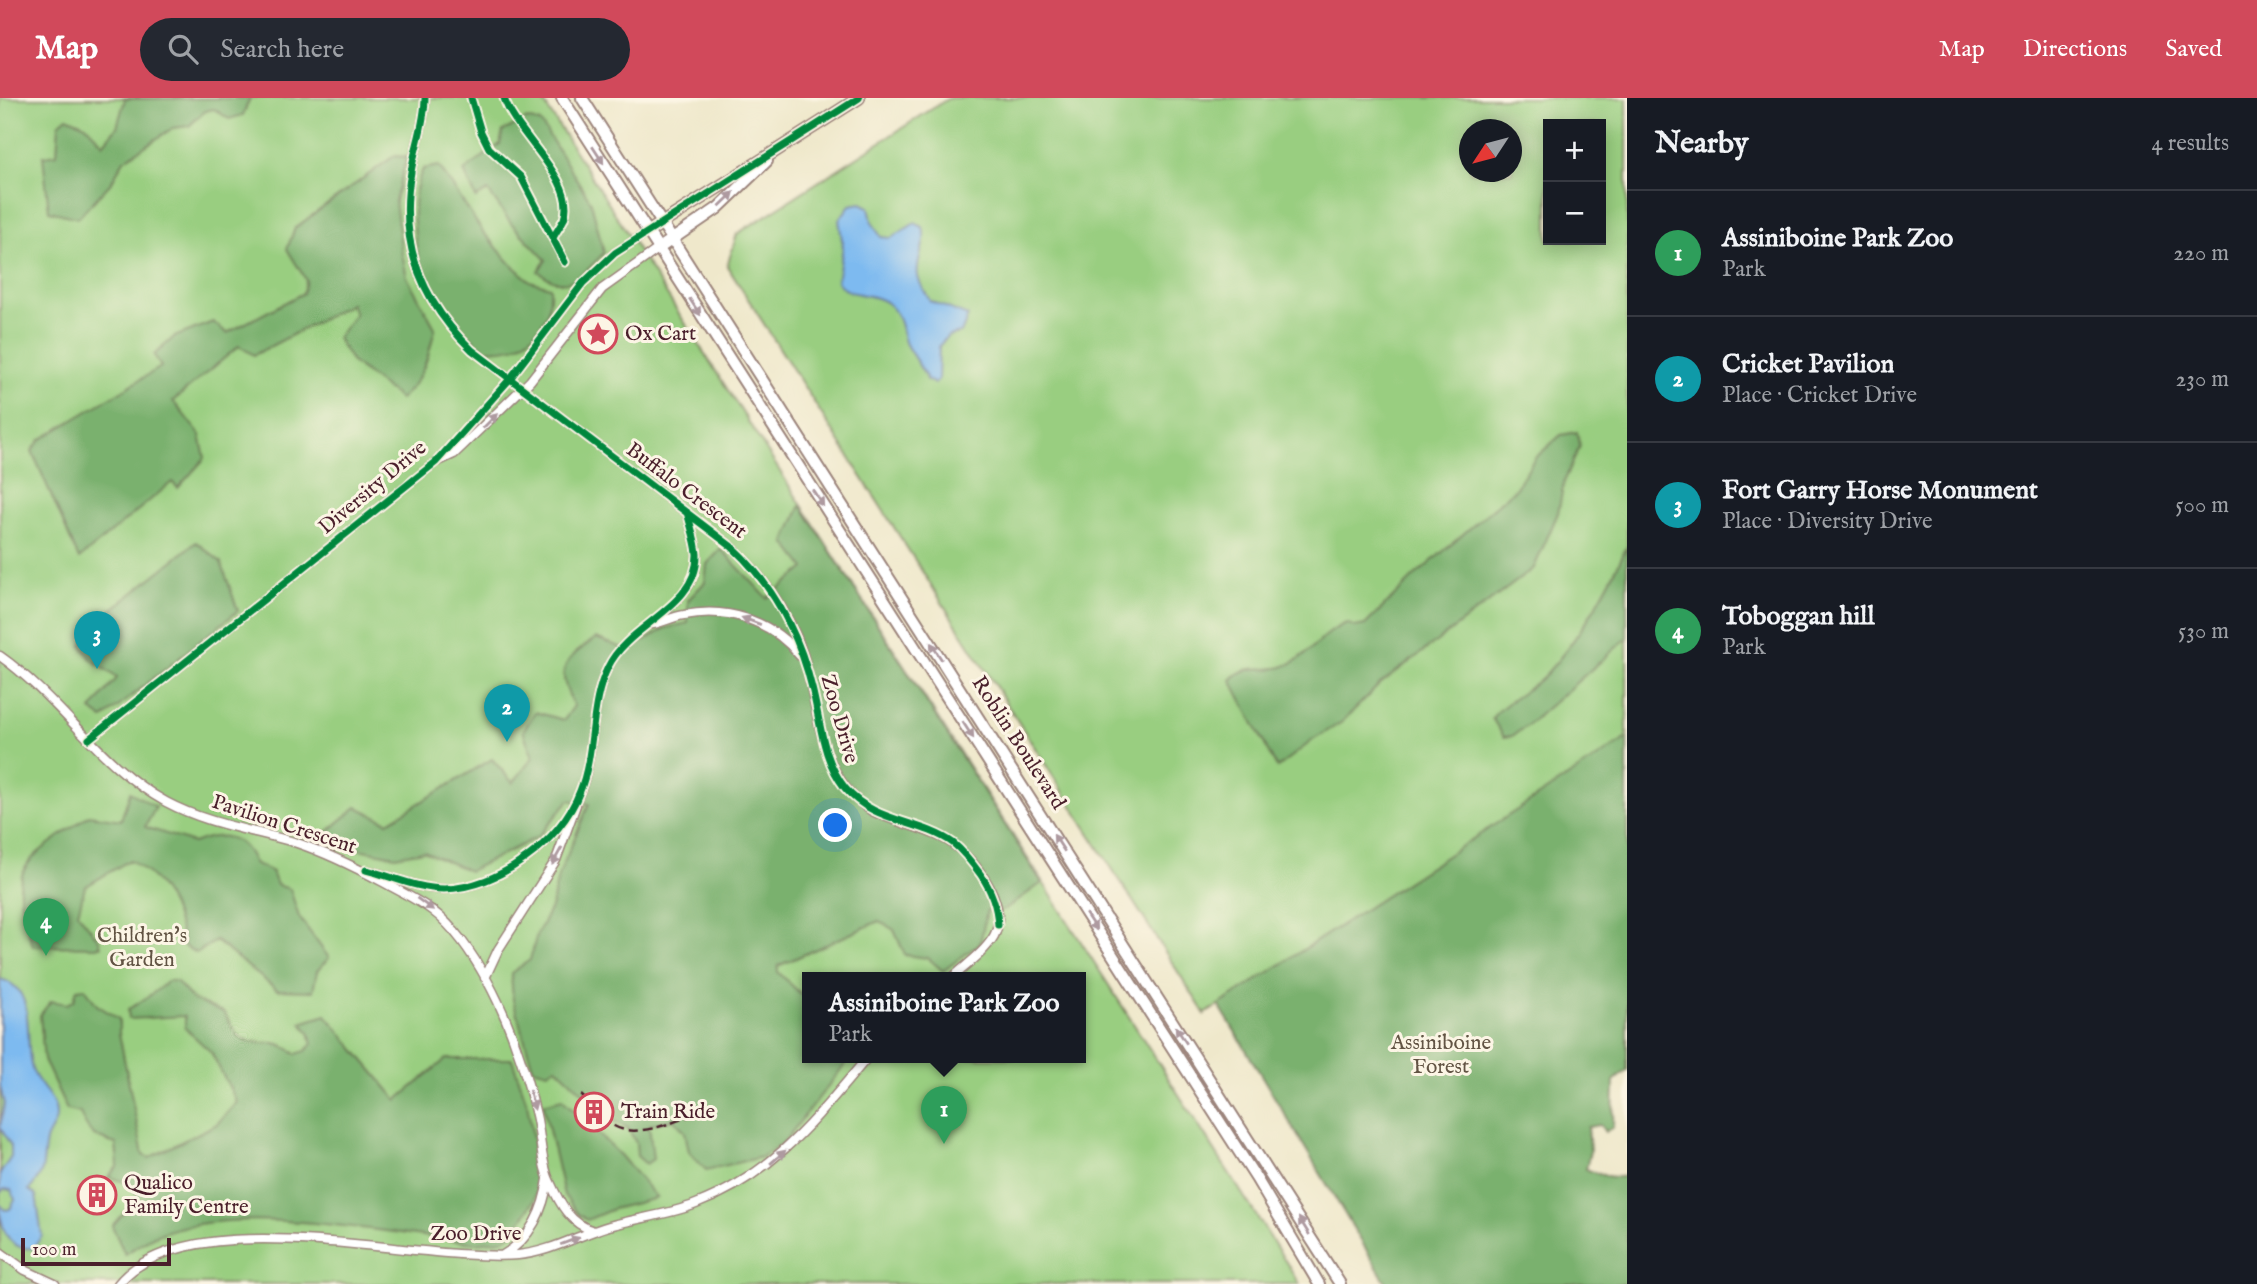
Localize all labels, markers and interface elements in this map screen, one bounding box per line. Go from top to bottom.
search box [140,18,630,81]
text: Map [35,28,98,70]
icon: search [164,30,202,68]
text: Search here [220,33,344,66]
text: Map [1939,34,1985,65]
text: Directions [2023,34,2127,65]
text: Saved [2165,34,2222,65]
north arrow [1459,119,1522,182]
map controls [1543,119,1606,245]
button: + [1543,119,1606,182]
text: Nearby [1655,125,1748,163]
text: 4 results [2151,129,2229,158]
one-way arrow [592,146,605,165]
button: − [1543,182,1606,245]
one-way arrow [718,192,735,208]
text: Assiniboine Park Zoo [1722,222,1953,255]
text: 1 [1674,239,1682,268]
text: 220 m [2173,239,2229,268]
text: Park [1722,255,1766,284]
one-way arrow [688,297,701,316]
place icon: Ox Cart [577,313,619,355]
place label: Ox Cart [625,321,696,348]
text: Cricket Pavilion [1722,348,1894,381]
text: 2 [1673,365,1683,394]
text: 230 m [2176,365,2229,394]
text: Place · Cricket Drive [1722,381,1917,410]
one-way arrow [482,413,498,429]
street label: Diversity Drive [313,435,433,541]
street label: Buffalo Crescent [620,437,752,545]
text: Fort Garry Horse Monument [1722,474,2038,507]
one-way arrow [811,489,825,507]
text: 3 [1674,491,1682,520]
text: 500 m [2175,491,2229,520]
text: Place · Diversity Drive [1722,507,1933,536]
text: Toboggan hill [1722,600,1875,633]
pin: 3 [74,611,120,669]
one-way arrow [741,615,762,626]
text: 4 [1672,617,1684,646]
text: 530 m [2178,617,2229,646]
text: Park [1722,633,1766,662]
one-way arrow [930,642,943,661]
street label: Roblin Boulevard [965,671,1072,816]
street label: Zoo Drive [813,672,865,767]
pin: 2 [484,684,530,742]
one-way arrow [961,721,974,740]
street label: Pavilion Crescent [208,789,360,861]
your location [818,808,852,842]
one-way arrow [1052,833,1065,853]
one-way arrow [551,847,563,866]
one-way arrow [416,897,434,911]
pin: 4 [23,898,69,956]
one-way arrow [1084,912,1097,931]
park label: Children's Garden [97,923,187,974]
popup [802,972,1086,1063]
text: Assiniboine Park Zoo [828,987,1060,1020]
text: Park [828,1020,872,1049]
one-way arrow [1175,1025,1188,1044]
park label: Assiniboine Forest [1390,1030,1491,1081]
pin: 1 [921,1086,967,1144]
one-way arrow [527,1089,538,1111]
building icon: Train Ride [573,1091,615,1133]
place label: Train Ride [621,1099,715,1126]
one-way arrow [769,1149,787,1165]
place label: Qualico Family Centre [124,1170,249,1221]
building icon: Qualico Family Centre [76,1174,118,1216]
one-way arrow [1297,1217,1310,1236]
street label: Zoo Drive [431,1221,522,1248]
scale bar [21,1235,172,1267]
one-way arrow [559,1236,580,1247]
text: 100 m [32,1238,76,1262]

